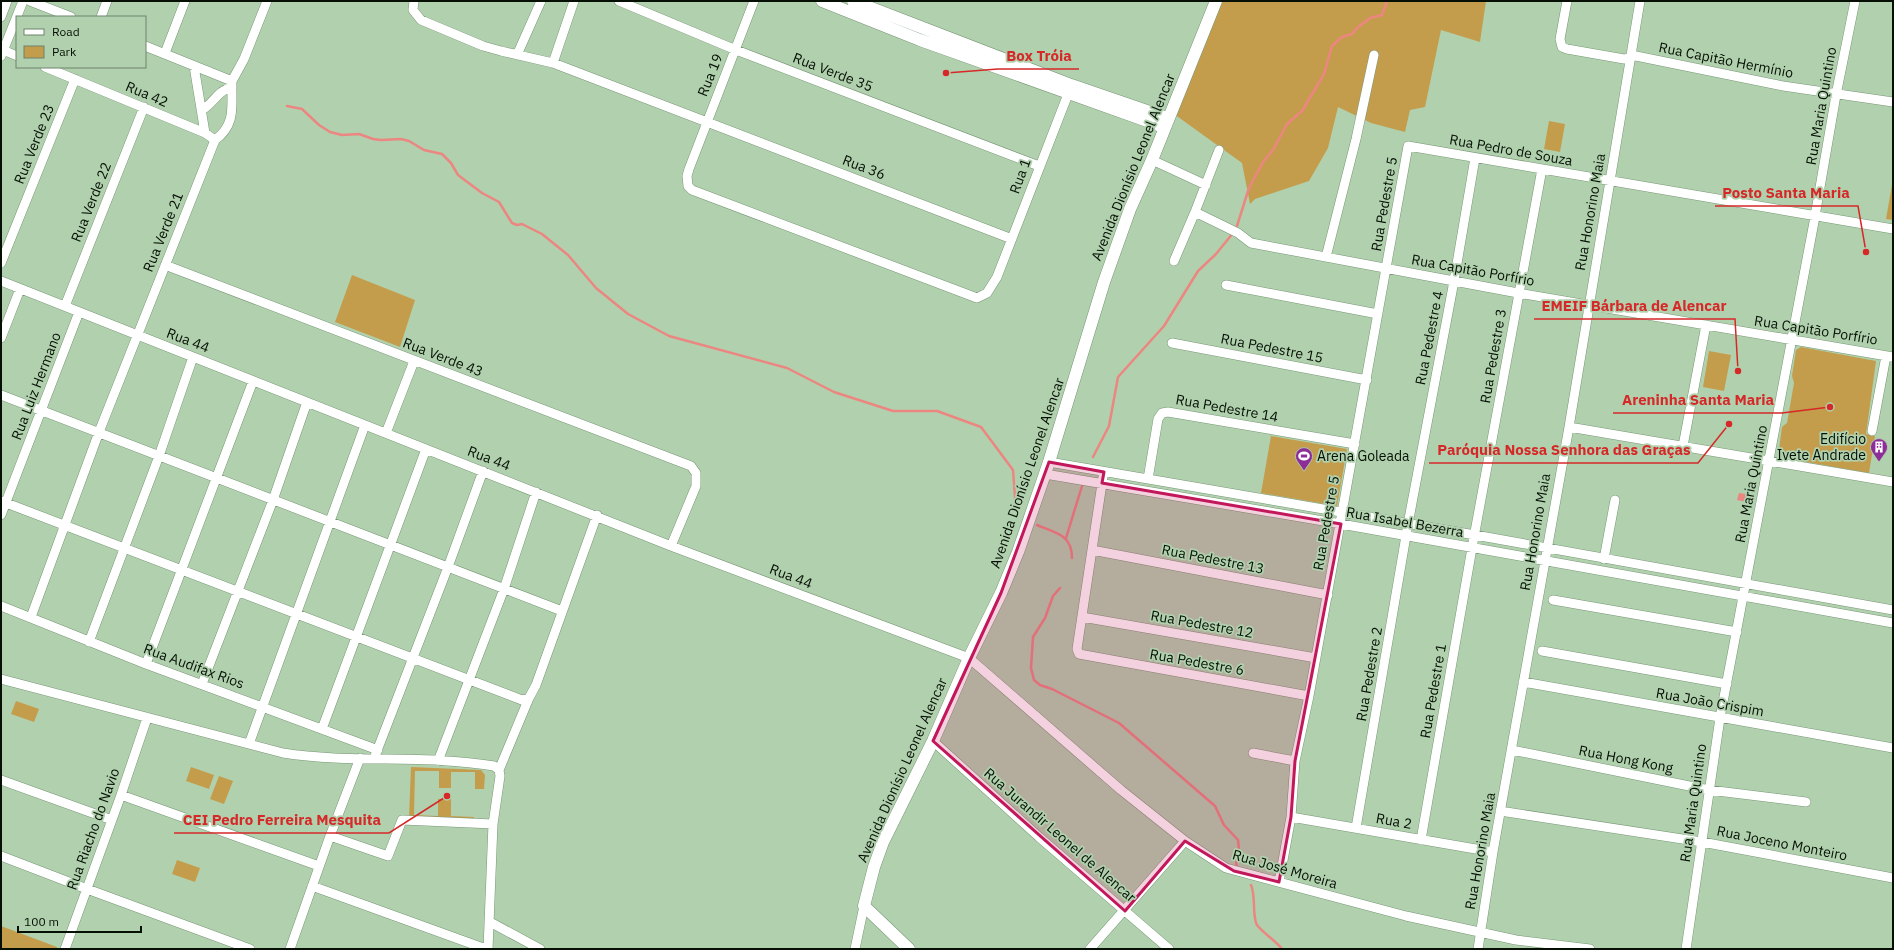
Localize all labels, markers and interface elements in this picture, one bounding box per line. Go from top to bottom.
legend [16,16,146,68]
text: Road [52,24,80,39]
street label: Rua Capitão Hermínio [1657,38,1795,82]
callout: Box Tróia [998,42,1079,69]
text: Park [52,44,77,59]
street label: Rua Maria Quintino [1802,45,1840,166]
text: Box Tróia [1006,46,1072,65]
street label: Rua Verde 35 [790,48,876,96]
street label: Rua 19 [693,51,727,99]
street label: Avenida Dionísio Leonel Alencar [1087,71,1179,263]
street label: Rua 42 [123,77,171,111]
street label: Rua Verde 23 [10,101,58,187]
street label: Rua Pedro de Souza [1448,130,1575,170]
street label: Rua 36 [840,151,888,183]
street label: Rua Honorino Maia [1571,151,1609,272]
street label: Rua Pedestre 5 [1367,155,1401,253]
street label: Rua 1 [1005,156,1035,196]
street label: Rua Verde 22 [67,159,115,245]
callout: Posto Santa Maria [1715,179,1858,206]
text: Posto Santa Maria [1722,183,1850,202]
street label: Rua Verde 21 [139,189,187,275]
street label: Rua Capitão Porfírio [1410,250,1536,290]
street label: Rua Pedestre 4 [1411,289,1447,387]
callout: EMEIF Bárbara de Alencar [1534,292,1735,319]
text: EMEIF Bárbara de Alencar [1541,296,1727,315]
street label: Rua Pedestre 3 [1476,307,1510,405]
street label: Rua Capitão Porfírio [1753,311,1879,349]
street label: Rua 44 [164,324,212,356]
street label: Rua Luiz Hermano [7,329,65,442]
street label: Rua Pedestre 15 [1219,329,1325,367]
street label: Rua Verde 43 [400,333,486,381]
street label: Avenida Dionísio Leonel Alencar [986,375,1068,571]
callout: Areninha Santa Maria [1613,386,1782,413]
street label: Rua Pedestre 14 [1174,390,1280,426]
text: Areninha Santa Maria [1622,390,1775,409]
street label: Rua Maria Quintino [1731,423,1771,544]
place label: Edifício Ivete Andrade [1777,430,1866,464]
callout: Paróquia Nossa Senhora das Graças [1429,436,1698,463]
building icon: Edifício Ivete Andrade [1869,437,1889,462]
text: Paróquia Nossa Senhora das Graças [1437,440,1691,459]
street label: Rua 44 [465,442,513,474]
sports icon: Arena Goleada [1294,446,1314,471]
place label: Arena Goleada [1317,447,1410,465]
street label: Rua Honorino Maia [1516,471,1554,592]
street label: Rua Pedestre 5 [1309,474,1343,572]
street label: Rua Isabel Bezerra [1345,503,1466,541]
street label: Rua Pedestre 13 [1160,540,1266,578]
street label: Rua 44 [767,560,815,592]
street label: Rua Pedestre 12 [1149,606,1255,642]
street label: Rua Pedestre 2 [1352,625,1386,723]
street label: Rua Audifax Rios [141,639,247,693]
street label: Rua Pedestre 1 [1416,642,1450,740]
street label: Rua Pedestre 6 [1148,645,1246,679]
street label: Avenida Dionísio Leonel Alencar [853,675,951,865]
street label: Rua João Crispim [1655,684,1765,720]
street label: Rua Hong Kong [1577,741,1675,777]
street label: Rua Maria Quintino [1676,742,1710,863]
street label: Rua Jurandir Leonel de Alencar [980,764,1140,906]
street label: Rua Riacho do Navio [63,765,123,892]
street label: Rua Honorino Maia [1461,790,1499,911]
callout: CEI Pedro Ferreira Mesquita [174,806,389,833]
street label: Rua 2 [1375,809,1413,833]
text: CEI Pedro Ferreira Mesquita [183,810,382,829]
street label: Rua Joceno Monteiro [1715,822,1849,865]
street label: Rua José Moreira [1230,845,1340,893]
scale bar [18,908,141,934]
text: 100 m [24,914,59,929]

